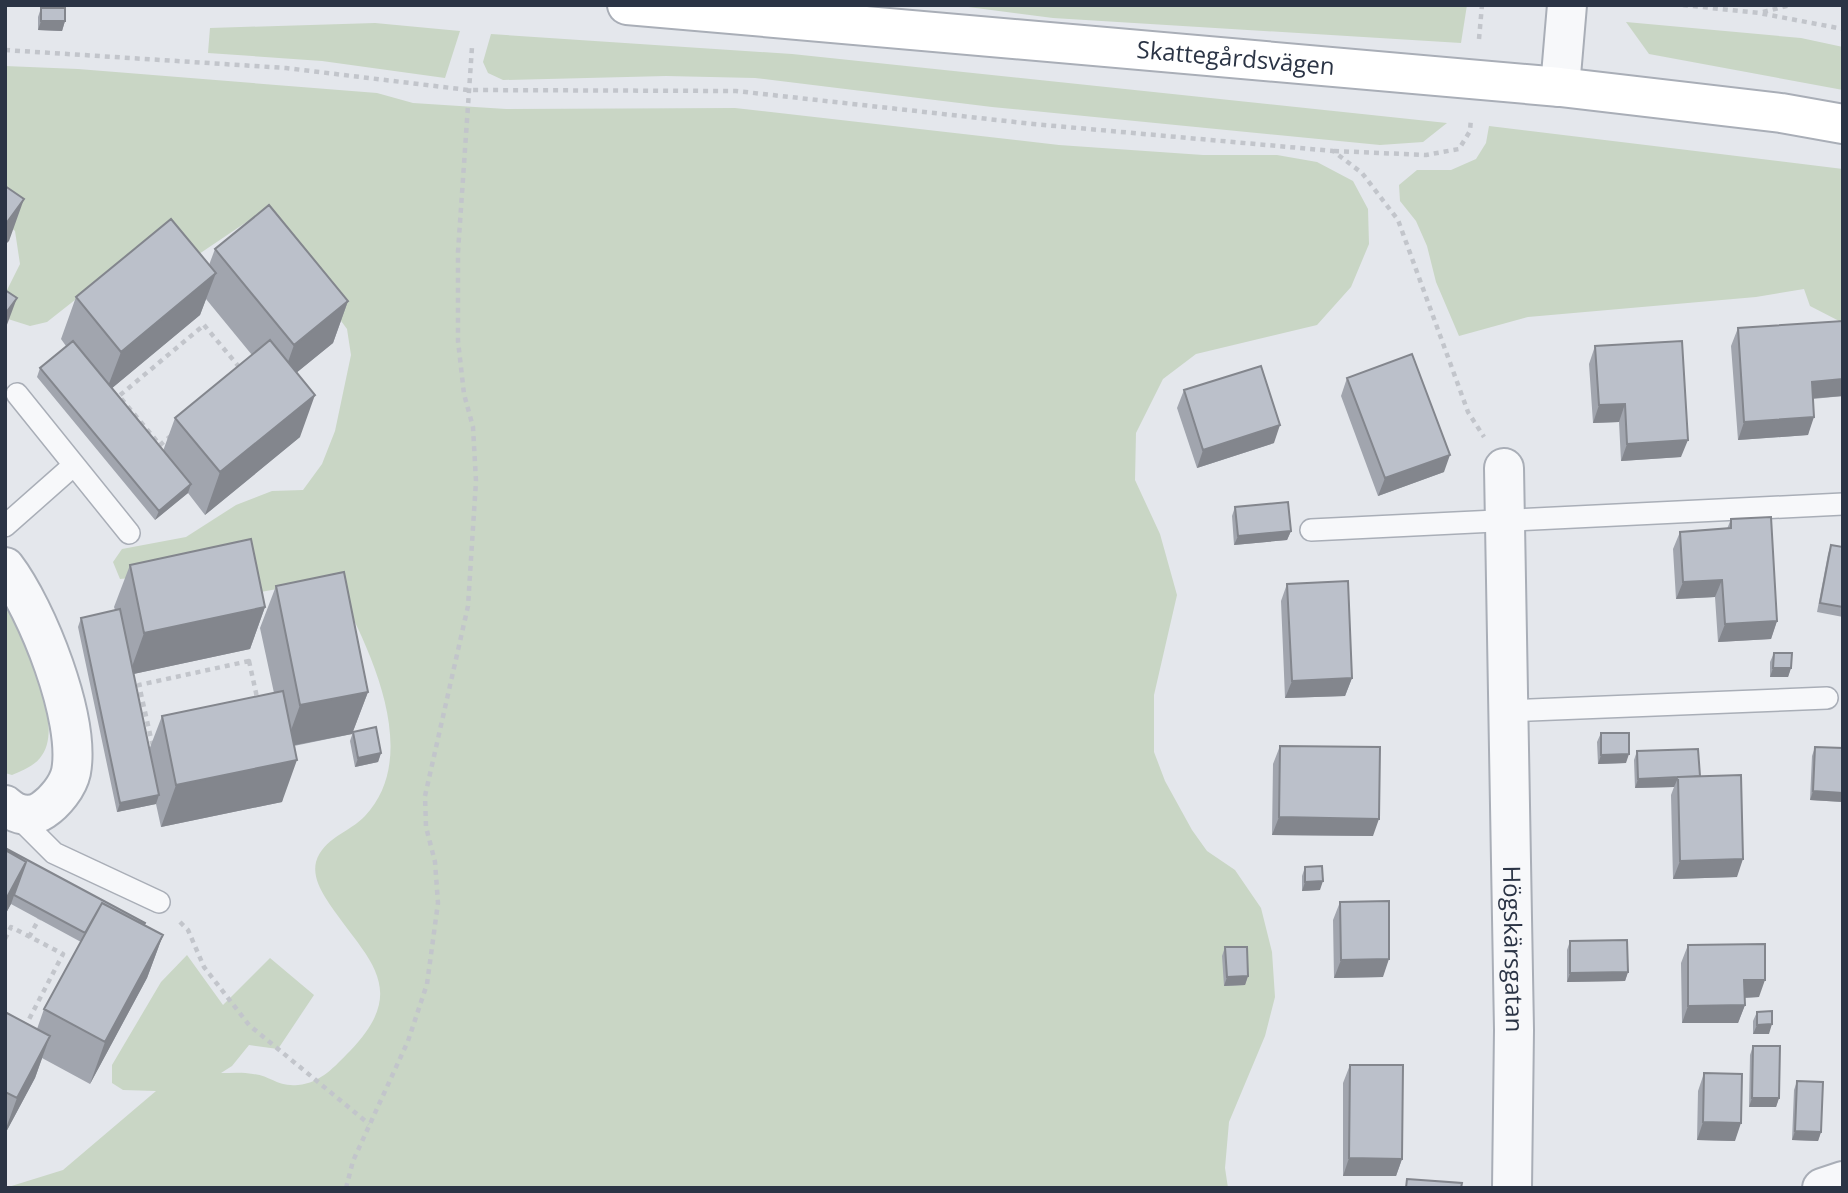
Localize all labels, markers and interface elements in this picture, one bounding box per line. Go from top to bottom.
street label: Skattegårdsvägen [1135,32,1336,82]
street label: Högskärsgatan [1496,865,1532,1033]

